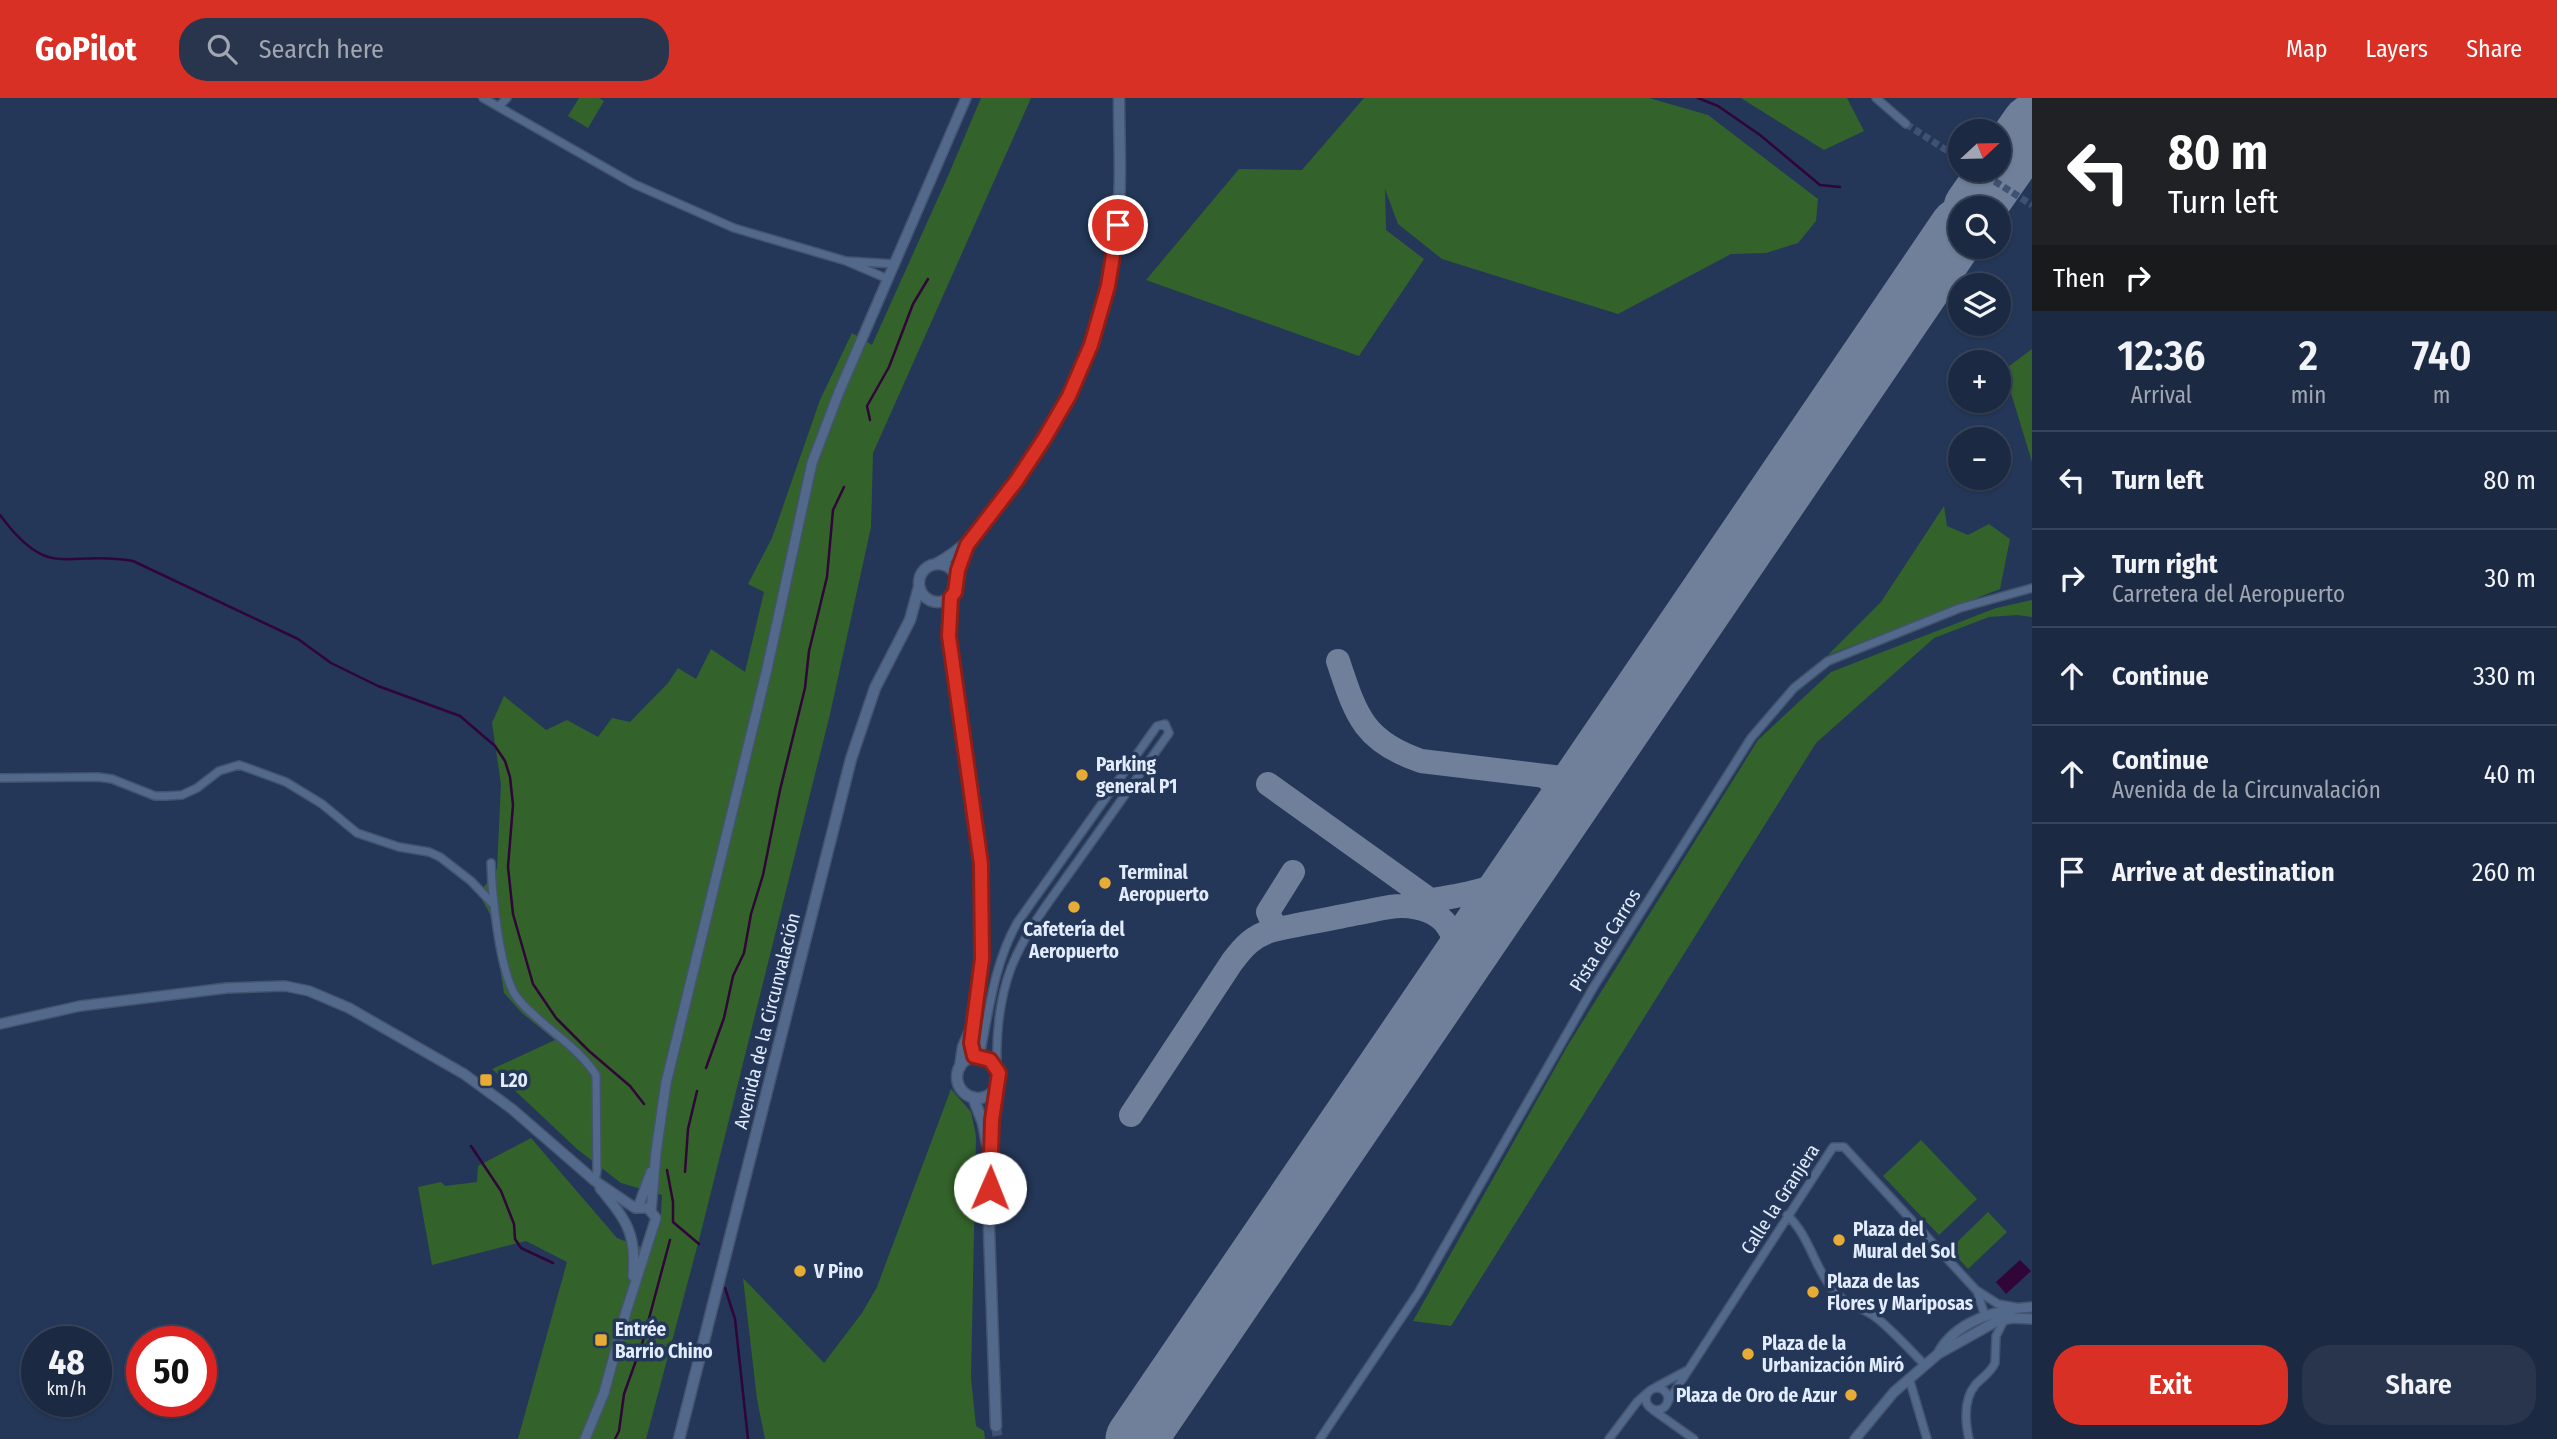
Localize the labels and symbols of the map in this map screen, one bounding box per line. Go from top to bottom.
north arrow [1948,119,2011,182]
pin [1088,195,1148,255]
place label: Parking general P1 [1096,753,1177,798]
marker: Parking general P1 [1074,767,1090,783]
place label: Terminal Aeropuerto [1118,861,1209,906]
marker: Terminal Aeropuerto [1097,875,1113,891]
street label: Pista de Carros [1564,885,1646,995]
marker: Cafetería del Aeropuerto [1066,899,1082,915]
street label: Avenida de la Circunvalación [729,910,805,1132]
place label: Cafetería del Aeropuerto [1023,918,1125,963]
place label: L20 [500,1069,528,1092]
marker: L20 [478,1072,494,1088]
street label: Calle la Granjera [1736,1140,1824,1258]
position arrow [953,1151,1027,1225]
place label: Plaza del Mural del Sol [1853,1218,1956,1263]
marker: Plaza del Mural del Sol [1831,1232,1847,1248]
place label: V Pino [813,1260,863,1283]
marker: V Pino [792,1263,808,1279]
place label: Plaza de las Flores y Mariposas [1827,1270,1974,1315]
marker: Plaza de las Flores y Mariposas [1805,1284,1821,1300]
place label: Entrée Barrio Chino [615,1318,713,1363]
speed limit sign: 50 [126,1326,217,1417]
marker: Entrée Barrio Chino [593,1332,609,1348]
place label: Plaza de la Urbanización Miró [1762,1332,1904,1377]
marker: Plaza de la Urbanización Miró [1740,1346,1756,1362]
place label: Plaza de Oro de Azur [1676,1384,1838,1407]
marker: Plaza de Oro de Azur [1843,1387,1859,1403]

